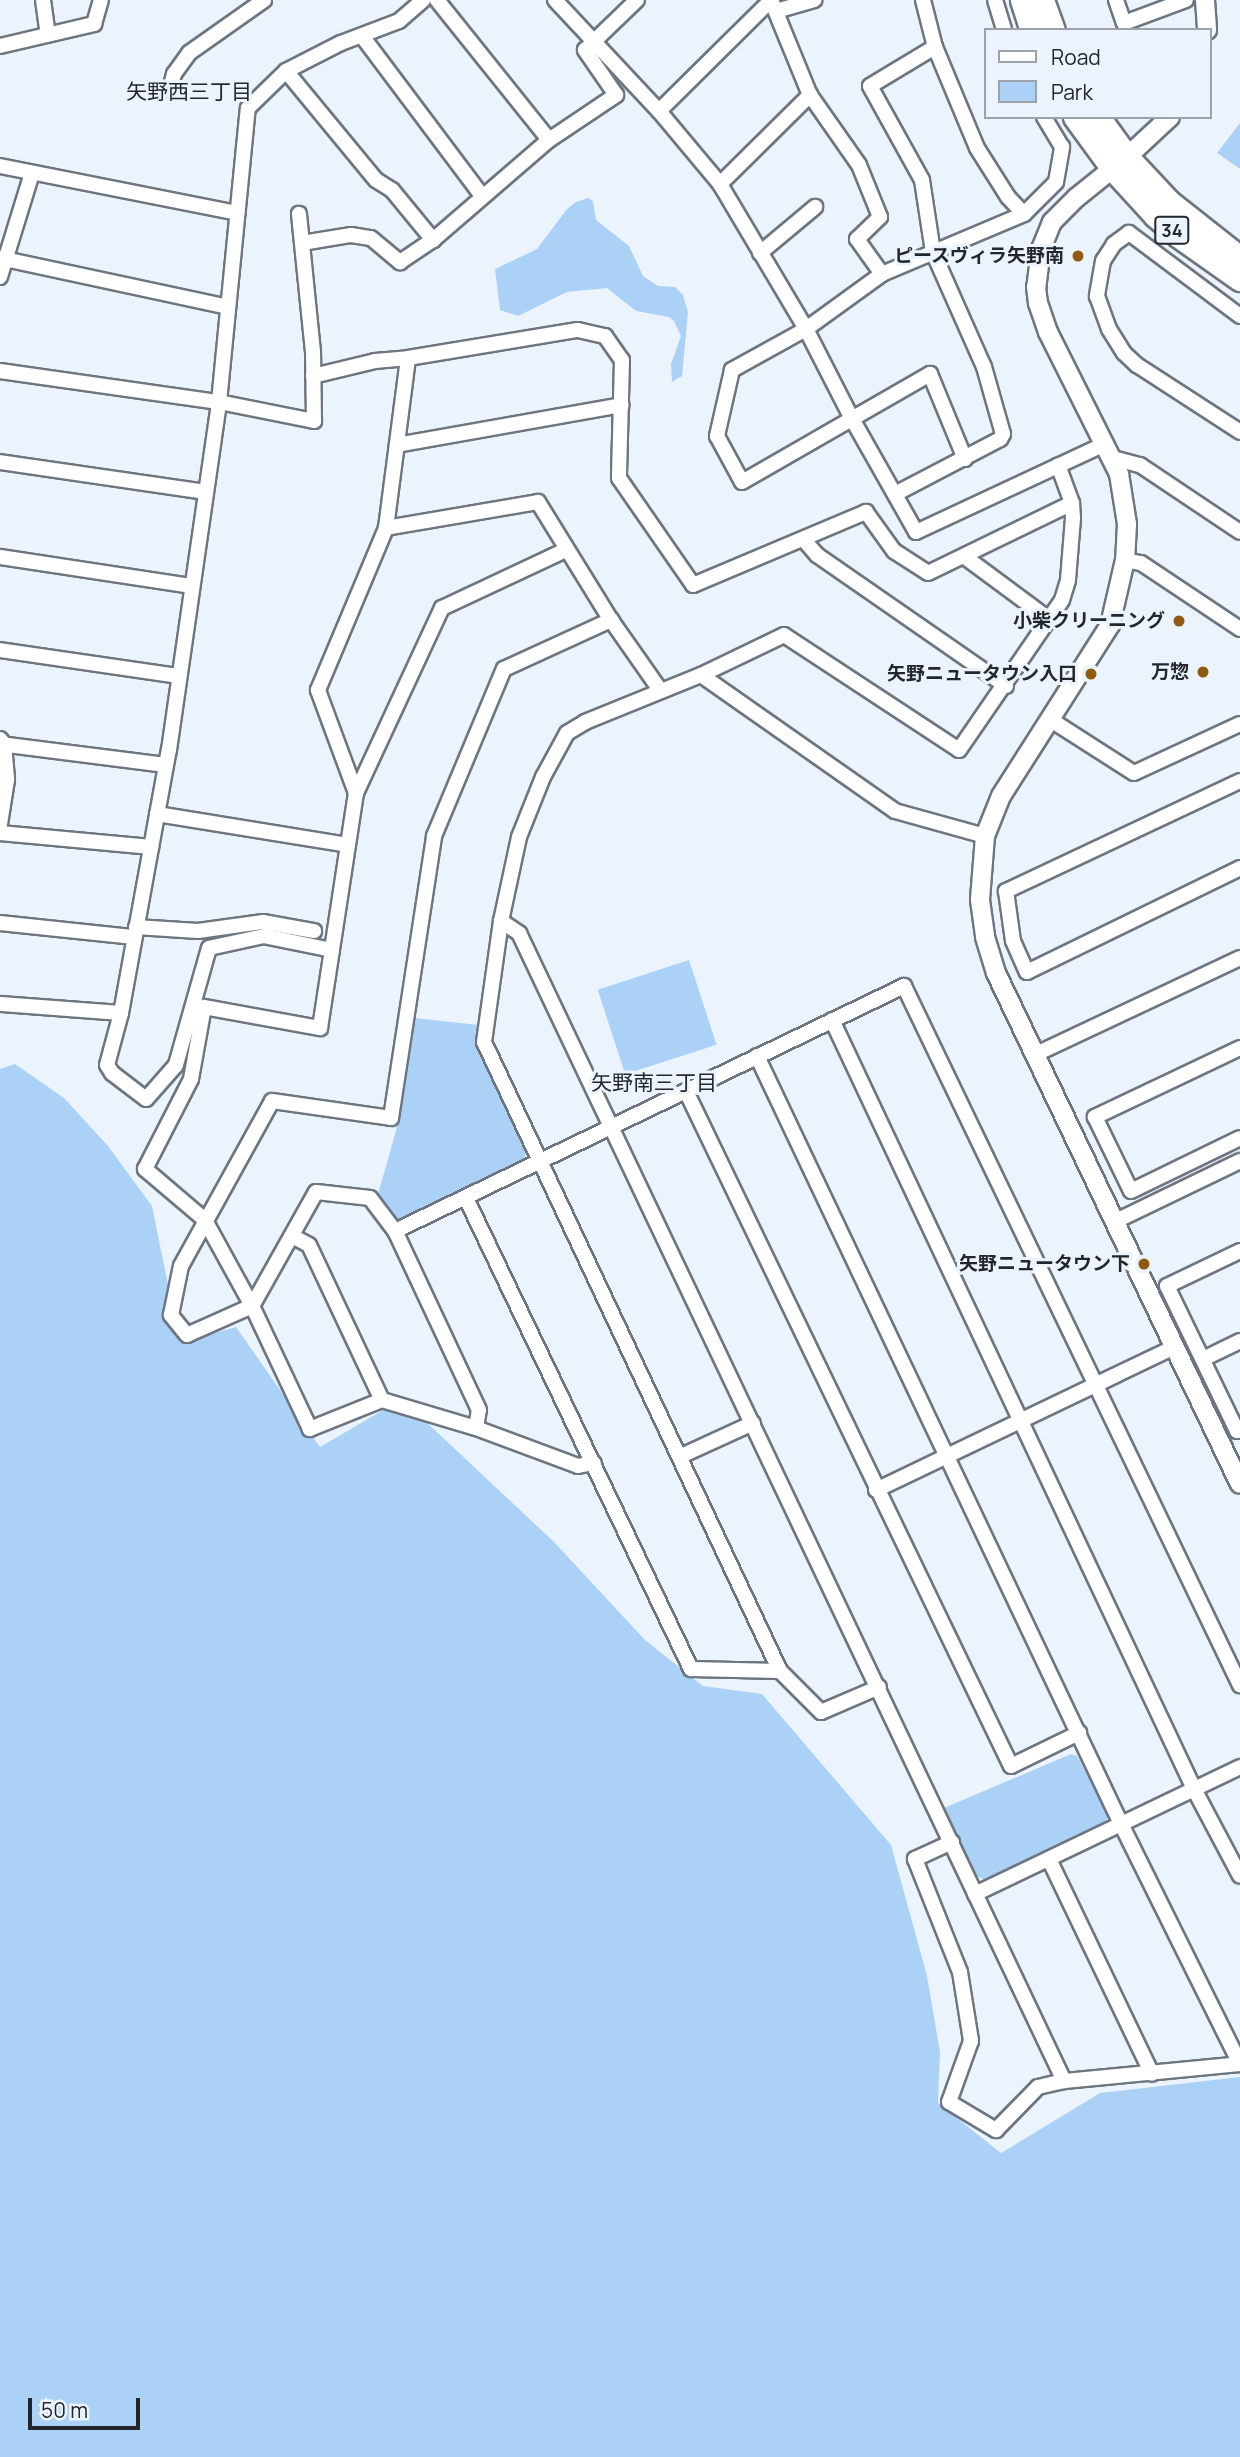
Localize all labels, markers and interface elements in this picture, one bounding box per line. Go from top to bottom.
legend [984,28,1212,119]
text: Road [1051,43,1101,71]
district label: 矢野西三丁目 [126,78,252,104]
text: Park [1051,78,1093,106]
road number: 34 [1153,215,1191,244]
place label: ピースヴィラ矢野南 [893,245,1064,267]
marker: ピースヴィラ矢野南 [1070,248,1086,264]
place label: 小柴クリーニング [1013,610,1165,632]
marker: 小柴クリーニング [1171,613,1187,629]
place label: 万惣 [1151,661,1189,683]
place label: 矢野ニュータウン入口 [887,663,1077,685]
marker: 万惣 [1195,664,1211,680]
marker: 矢野ニュータウン入口 [1083,666,1099,682]
district label: 矢野南三丁目 [591,1069,717,1095]
place label: 矢野ニュータウン下 [959,1253,1130,1275]
marker: 矢野ニュータウン下 [1136,1256,1152,1272]
scale bar [32,2384,144,2428]
text: 50 m [41,2396,88,2424]

